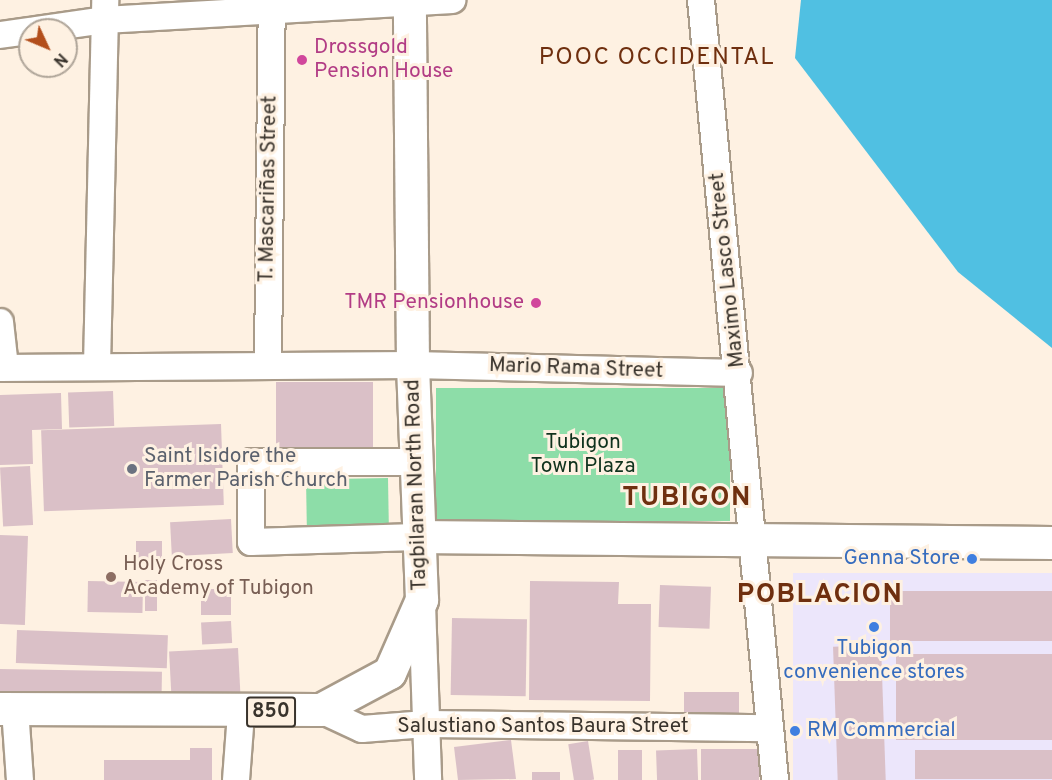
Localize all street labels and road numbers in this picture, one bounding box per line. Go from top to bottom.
street label: T. Mascariñas Street [255,95,283,283]
street label: Maximo Lasco Street [705,171,751,369]
street label: Mario Rama Street [488,353,664,385]
street label: Tagbilaran North Road [401,379,433,591]
road number: 850 [246,695,296,729]
street label: Salustiano Santos Baura Street [397,714,689,740]

